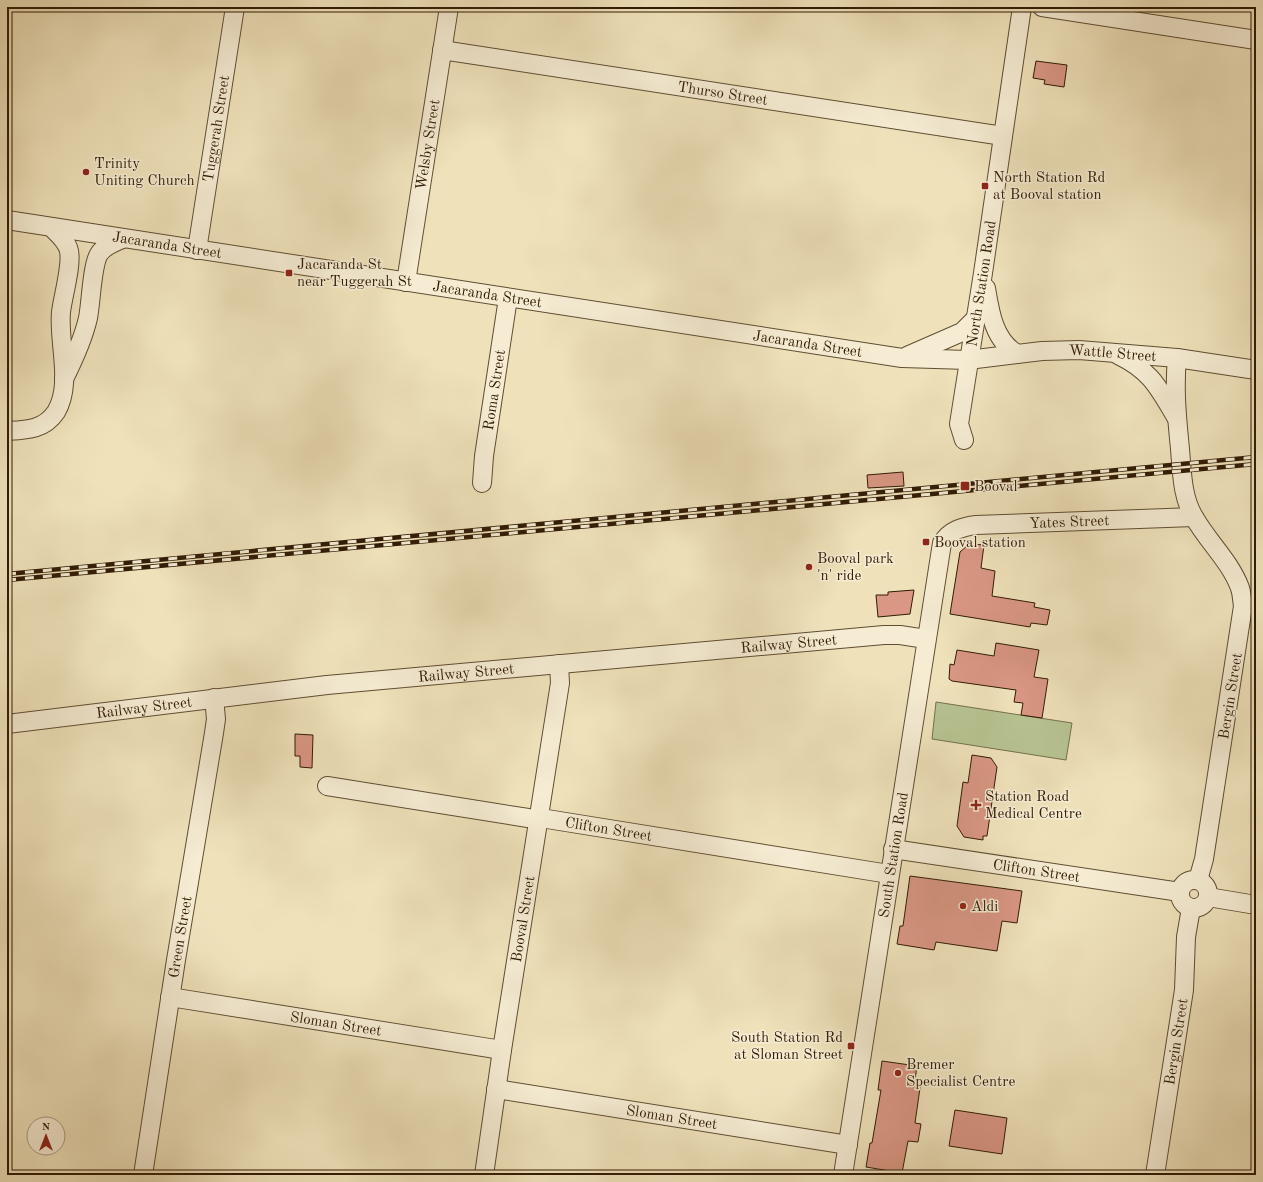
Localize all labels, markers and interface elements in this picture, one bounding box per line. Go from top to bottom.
street label: Tuggerah Street [202,74,233,183]
street label: Thurso Street [676,80,769,109]
street label: Welsby Street [414,98,443,191]
place label: Trinity Uniting Church [94,157,195,189]
marker: Trinity Uniting Church [81,167,91,177]
place label: North Station Rd at Booval station [993,171,1105,203]
marker: North Station Rd at Booval station [980,181,990,191]
street label: North Station Road [965,220,1000,348]
street label: Jacaranda Street [111,230,223,262]
place label: Jacaranda St near Tuggerah St [297,258,412,290]
marker: Jacaranda St near Tuggerah St [284,268,294,278]
street label: Jacaranda Street [431,280,543,311]
street label: Jacaranda Street [752,329,863,361]
street label: Wattle Street [1069,344,1157,365]
street label: Roma Street [482,349,509,432]
marker: Booval [959,480,971,492]
place label: Booval [974,480,1018,495]
street label: Yates Street [1029,514,1110,532]
place label: Booval station [934,536,1026,551]
marker: Booval station [921,537,931,547]
place label: Booval park 'n' ride [817,552,894,584]
marker: Booval park 'n' ride [804,562,814,572]
street label: Railway Street [740,633,838,657]
street label: Bergin Street [1217,652,1246,741]
street label: Railway Street [417,662,515,686]
street label: Railway Street [95,696,193,722]
place label: Station Road Medical Centre [985,790,1082,822]
street label: South Station Road [877,791,912,919]
marker: Station Road Medical Centre [970,799,982,811]
street label: Clifton Street [564,816,653,845]
street label: Clifton Street [992,858,1081,886]
street label: Booval Street [510,875,538,964]
street label: Green Street [167,895,196,979]
place label: Aldi [971,900,998,915]
marker: Aldi [958,901,968,911]
street label: Bergin Street [1163,997,1192,1086]
street label: Sloman Street [289,1010,382,1040]
place label: South Station Rd at Sloman Street [731,1031,843,1063]
marker: South Station Rd at Sloman Street [846,1041,856,1051]
place label: Bremer Specialist Centre [906,1058,1015,1090]
marker: Bremer Specialist Centre [893,1068,903,1078]
street label: Sloman Street [625,1104,718,1133]
north arrow [26,1116,66,1156]
text: N [42,1122,51,1133]

